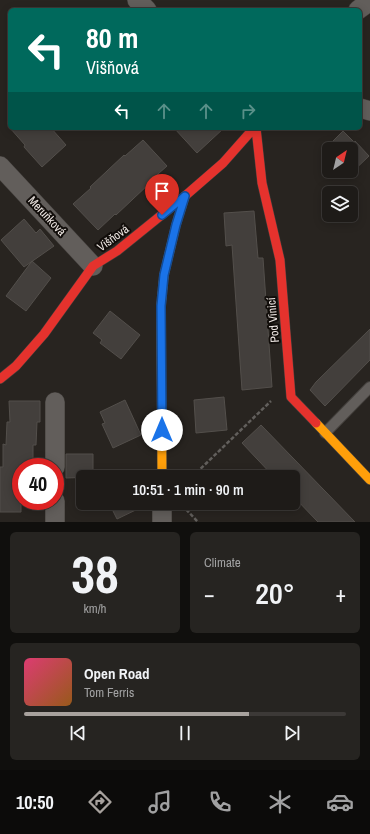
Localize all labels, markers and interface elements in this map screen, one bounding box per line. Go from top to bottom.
text: 80 m [86,19,138,57]
icon: left [20,24,72,76]
text: Višňová [86,55,139,80]
icon: left [111,100,133,122]
icon: ahead [153,100,175,122]
icon: ahead [195,100,217,122]
icon: right [237,100,259,122]
north arrow [322,142,358,178]
map controls [322,142,358,222]
pin [145,174,179,215]
icon: arrive [151,180,173,202]
button: layers [322,186,358,222]
street label: Meruňková [25,193,70,240]
street label: Višňová [94,221,132,255]
street label: Pod Vinicí [263,297,283,343]
position arrow [141,409,183,451]
speed limit sign: 40 [12,458,64,510]
text: 10:51 · 1 min · 90 m [132,479,244,500]
text: 38 [71,539,119,609]
text: Climate [204,554,241,571]
text: 20° [255,573,295,613]
text: − [204,579,215,609]
text: + [335,579,346,609]
text: km/h [83,600,107,617]
text: Open Road [84,663,150,684]
text: Tom Ferris [84,684,134,701]
icon: previous [67,722,89,744]
icon: pause [174,722,196,744]
icon: next [281,722,303,744]
icon: directions [86,788,114,816]
icon: music [146,788,174,816]
icon: phone [206,788,234,816]
icon: climate [266,788,294,816]
icon: car [326,788,354,816]
text: 10:50 [16,790,54,815]

